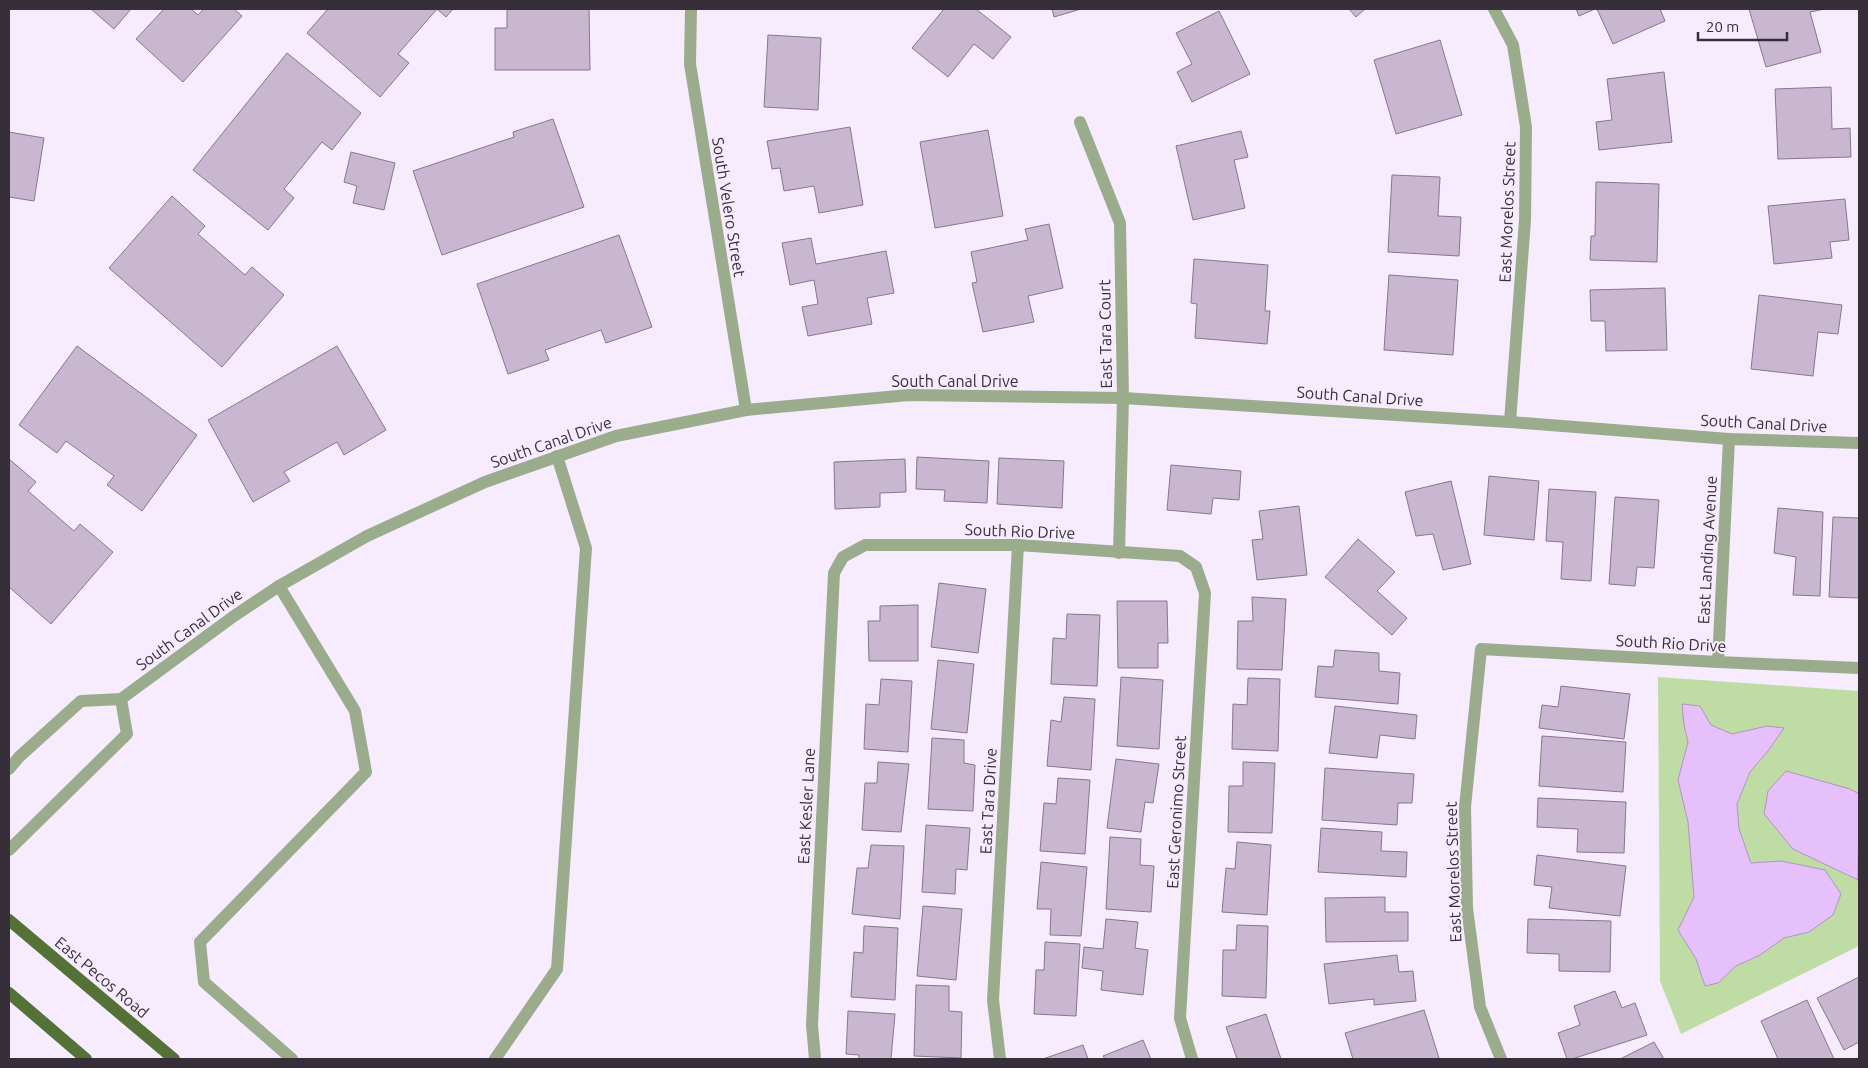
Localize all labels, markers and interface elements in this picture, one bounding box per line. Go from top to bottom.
scale bar [1698,10,1787,42]
text: 20 m [1706,18,1739,35]
street label: South Velero Street [709,136,749,279]
street label: East Morelos Street [1496,140,1518,283]
street label: East Tara Court [1095,279,1115,389]
street label: South Canal Drive [891,372,1019,390]
street label: South Canal Drive [1296,383,1424,409]
street label: South Canal Drive [1700,411,1828,435]
street label: South Canal Drive [488,413,614,471]
street label: East Landing Avenue [1694,475,1720,625]
street label: South Rio Drive [964,520,1076,542]
street label: South Canal Drive [132,584,246,674]
street label: South Rio Drive [1615,631,1727,655]
street label: East Geronimo Street [1163,734,1189,889]
street label: East Kesler Lane [794,747,818,865]
street label: East Tara Drive [976,747,1000,855]
street label: East Morelos Street [1442,800,1464,943]
street label: East Pecos Road [52,933,152,1021]

